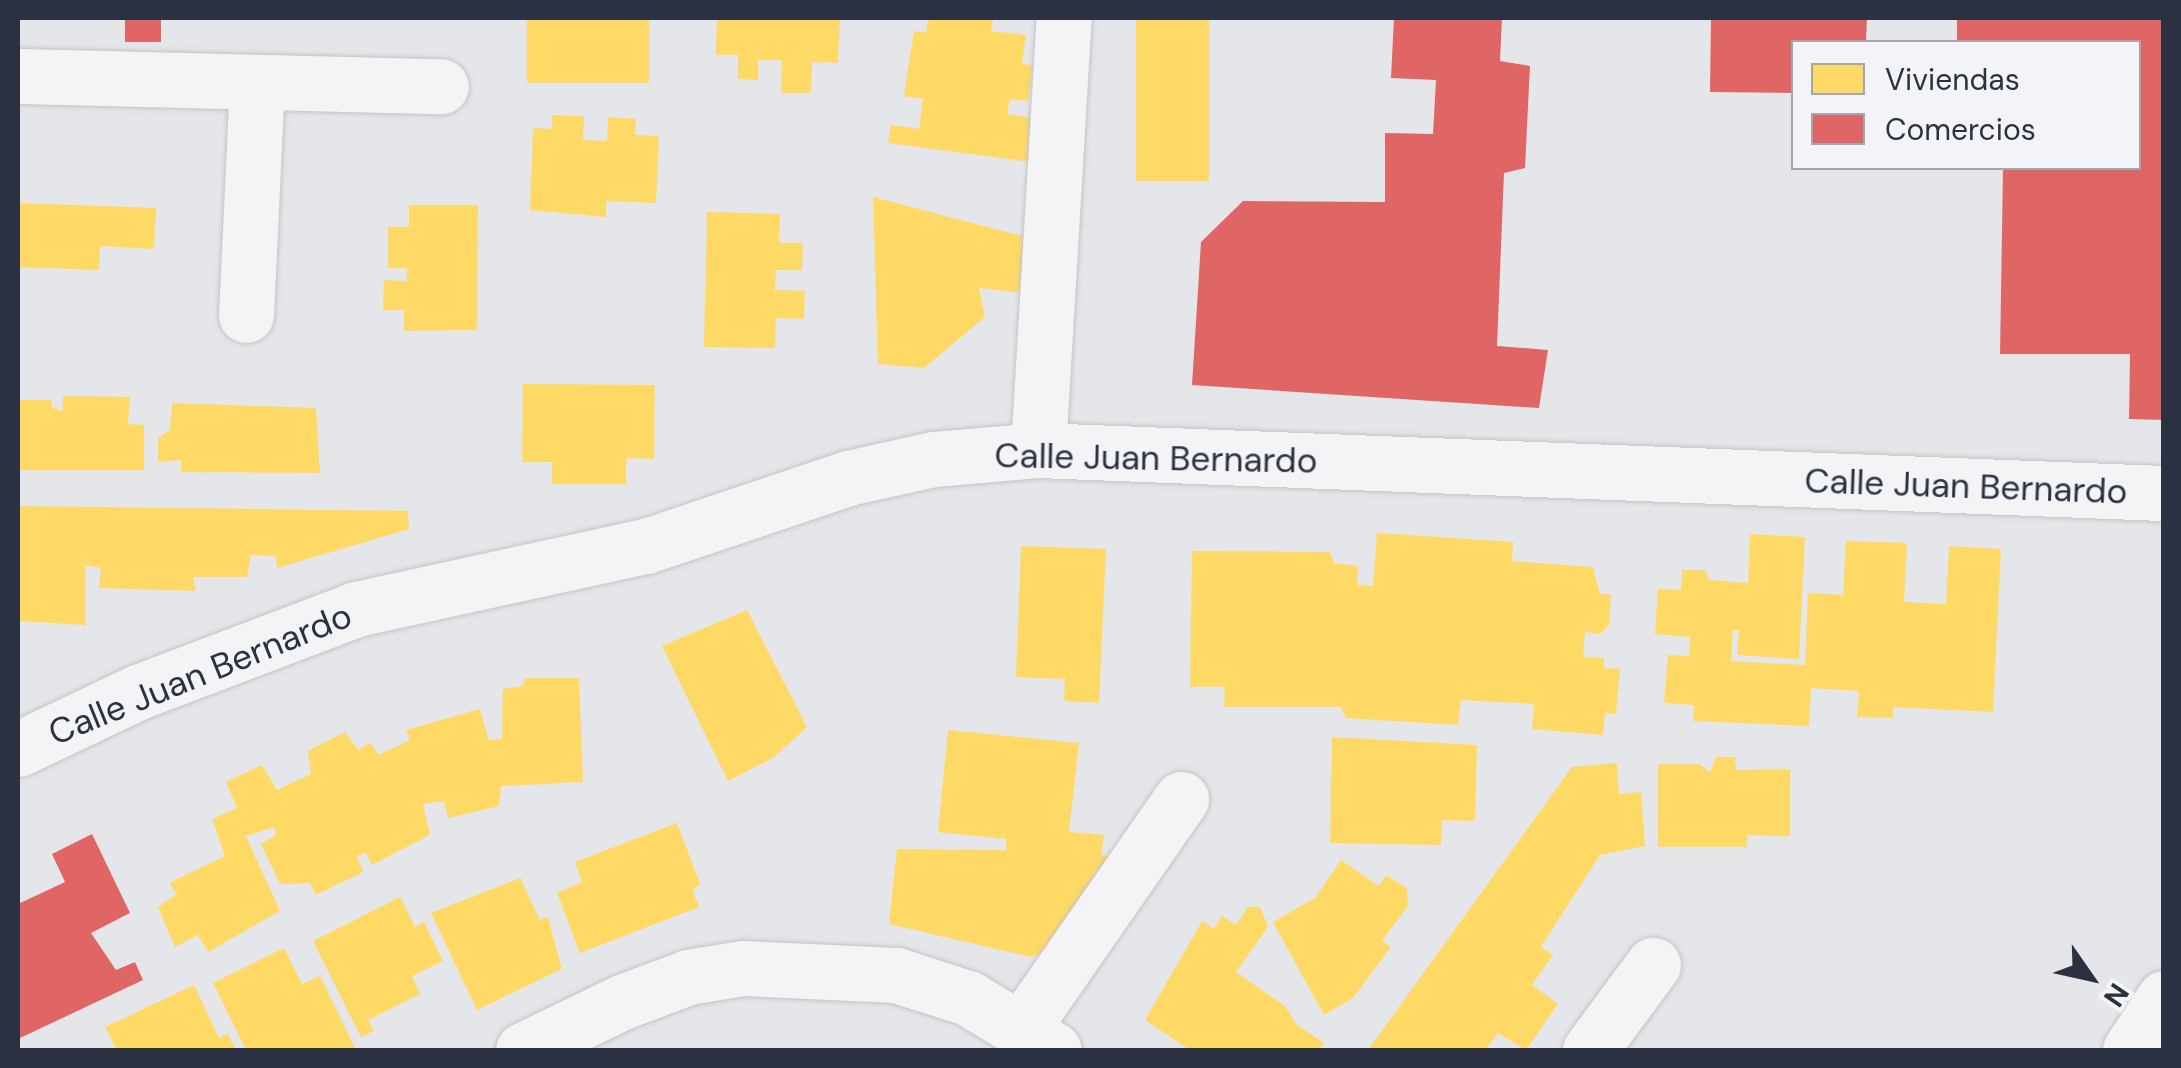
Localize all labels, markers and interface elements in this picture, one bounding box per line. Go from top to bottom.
legend [1791,40,2141,170]
text: Viviendas [1885,60,2020,99]
text: Comercios [1885,110,2036,149]
street label: Calle Juan Bernardo [994,434,1318,482]
street label: Calle Juan Bernardo [1804,459,2128,513]
street label: Calle Juan Bernardo [42,594,358,754]
north arrow [2041,928,2141,1028]
text: N [2095,976,2137,1014]

